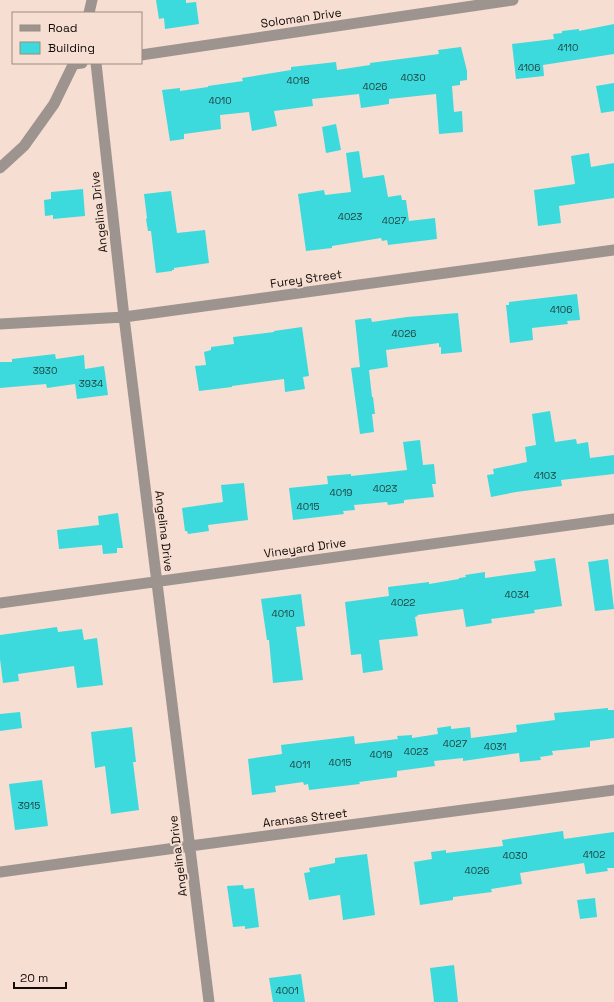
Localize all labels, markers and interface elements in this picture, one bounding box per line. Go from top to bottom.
street label: Soloman Drive [260,4,342,32]
legend [12,12,142,64]
text: Road [48,20,77,36]
text: Building [48,40,95,56]
house number: 4110 [558,41,578,54]
house number: 4106 [518,61,540,74]
house number: 4030 [400,71,426,84]
house number: 4018 [286,74,310,87]
house number: 4026 [363,80,387,93]
house number: 4010 [208,94,232,107]
street label: Angelina Drive [87,171,111,253]
house number: 4023 [338,210,362,223]
house number: 4027 [382,214,406,227]
street label: Furey Street [269,266,343,292]
house number: 4106 [550,303,572,316]
house number: 4026 [392,327,416,340]
house number: 3930 [33,364,57,377]
house number: 3934 [79,377,103,390]
house number: 4103 [534,469,556,482]
house number: 4023 [373,482,397,495]
house number: 4019 [330,486,352,499]
street label: Angelina Drive [151,489,177,573]
house number: 4015 [297,500,319,513]
street label: Vineyard Drive [263,534,347,562]
house number: 4034 [505,588,529,601]
house number: 4022 [391,596,415,609]
house number: 4010 [271,607,295,620]
house number: 4027 [443,737,467,750]
house number: 4031 [484,740,506,753]
house number: 4023 [404,745,428,758]
house number: 4019 [370,748,392,761]
house number: 4015 [329,756,351,769]
house number: 4011 [289,758,311,771]
house number: 3915 [18,799,40,812]
street label: Aransas Street [262,805,348,831]
street label: Angelina Drive [165,814,191,898]
house number: 4102 [583,848,605,861]
house number: 4030 [502,849,528,862]
house number: 4026 [465,864,489,877]
scale bar [14,964,66,990]
text: 20 m [20,970,48,986]
house number: 4001 [275,984,299,997]

